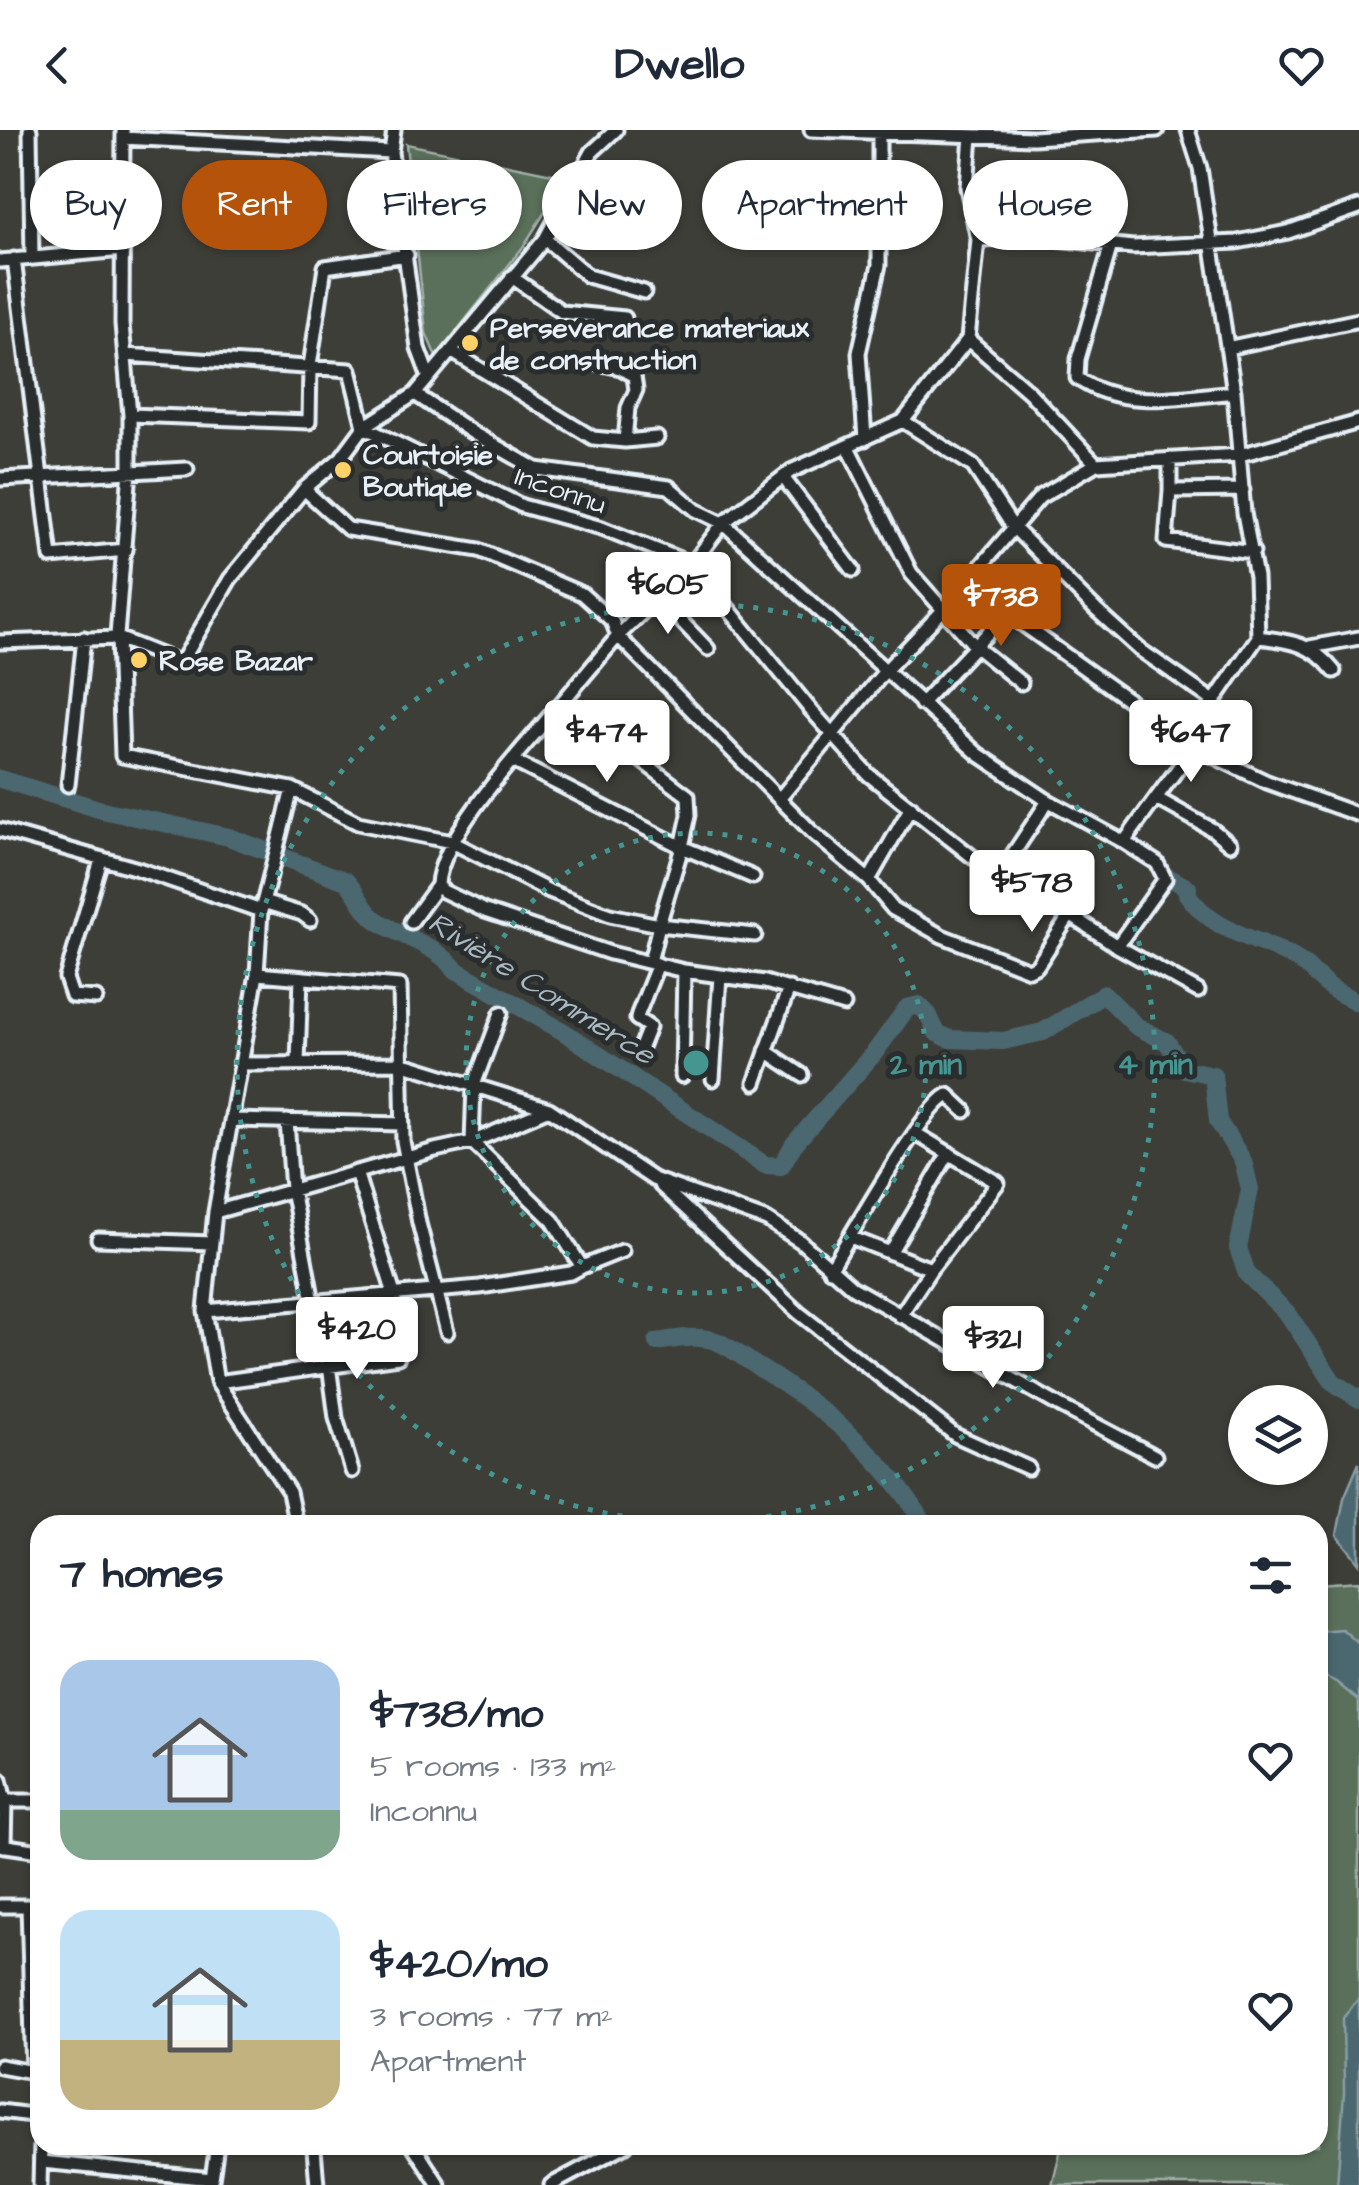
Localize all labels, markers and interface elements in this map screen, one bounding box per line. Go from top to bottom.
text: Dwello [615,34,744,96]
icon: back [30,38,85,93]
icon: heart [1274,38,1329,93]
chip: Buy [30,160,162,250]
chip: Rent [182,160,327,250]
chip: Filters [347,160,522,250]
chip: New [542,160,682,250]
chip: Apartment [702,160,943,250]
chip: House [963,160,1128,250]
place label: Perseverance materiaux de construction [489,309,810,380]
marker: Perseverance materiaux de construction [459,332,481,354]
place label: Courtoisie Boutique [363,436,493,507]
street label: Inconnu [510,457,611,524]
marker: Courtoisie Boutique [332,459,354,481]
pin: $605 [609,552,727,637]
text: $605 [628,562,708,607]
pin: $738 [942,564,1060,649]
text: $738 [964,574,1038,619]
place label: Rose Bazar [159,642,313,681]
marker: Rose Bazar [128,649,150,671]
pin: $474 [548,700,666,785]
pin: $647 [1132,700,1250,785]
text: $474 [566,710,648,755]
text: $647 [1151,710,1231,755]
pin: $578 [973,850,1091,935]
text: $578 [992,860,1072,905]
water label: Rivière Commerce [420,902,664,1076]
text: 2 min [889,1044,962,1086]
text: 4 min [1117,1044,1193,1086]
centre of rings [678,1045,714,1081]
pin: $420 [298,1297,416,1382]
pin: $321 [934,1306,1052,1391]
text: $420 [318,1307,396,1352]
text: $321 [965,1316,1021,1361]
map controls [1228,1385,1328,1485]
button: layers [1228,1385,1328,1485]
text: 7 homes [60,1546,224,1604]
icon: filters [1243,1548,1298,1603]
text: $738/mo [370,1686,543,1744]
icon: home [140,1700,260,1820]
icon: heart [1243,1733,1298,1788]
text: 5 rooms · 133 m² [370,1744,617,1789]
text: Inconnu [370,1789,477,1834]
text: $420/mo [370,1936,548,1994]
icon: home [140,1950,260,2070]
icon: heart [1243,1983,1298,2038]
text: 3 rooms · 77 m² [370,1994,613,2039]
text: Apartment [370,2039,526,2084]

